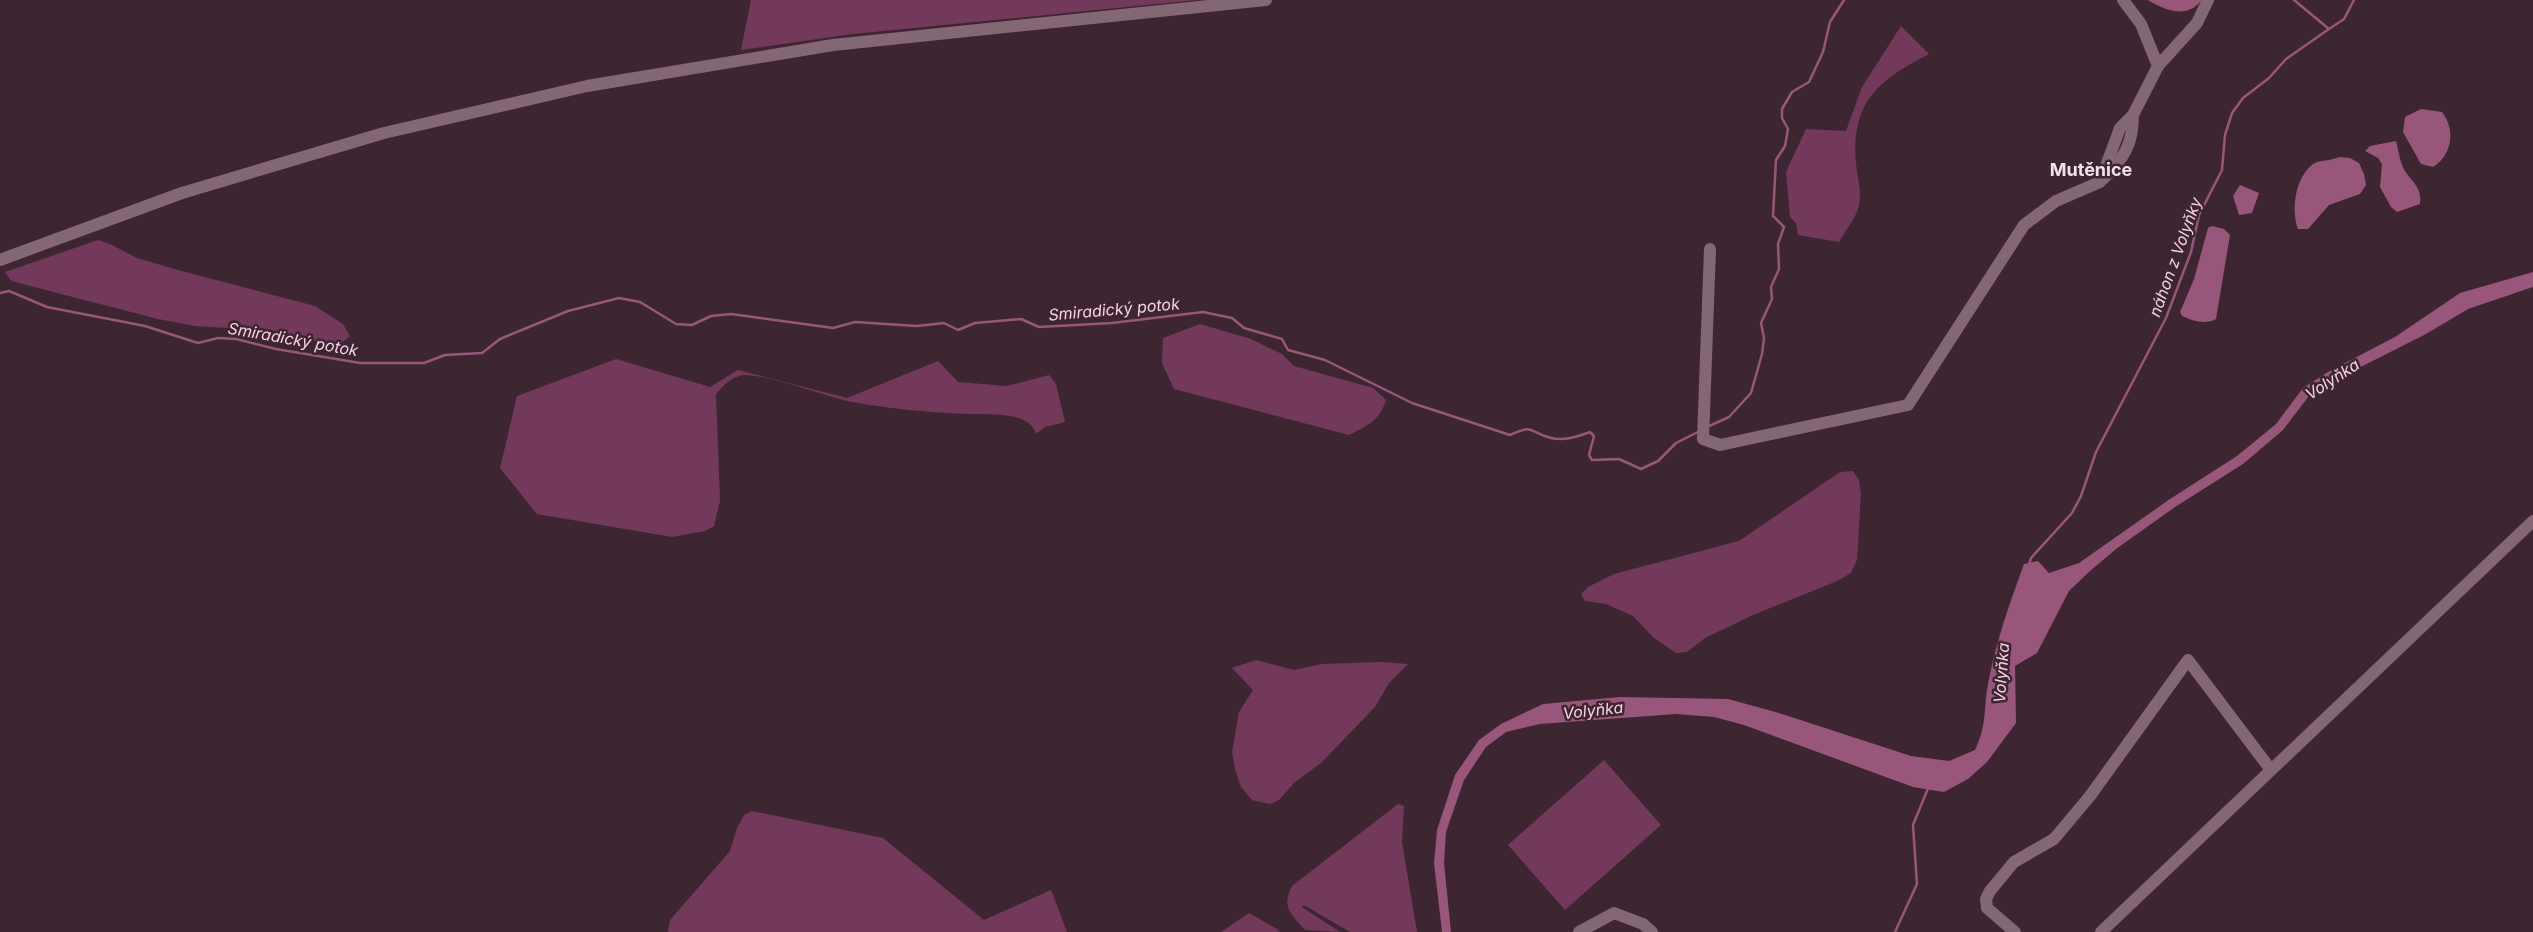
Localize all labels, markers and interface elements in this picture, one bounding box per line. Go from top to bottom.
district label: Mutěnice [2050,159,2133,180]
water label: náhon z Volyňky [2144,194,2206,319]
water label: Smiradický potok [1048,293,1181,325]
water label: Smiradický potok [226,318,360,360]
water label: Volyňka [2301,354,2363,404]
water label: Volyňka [1989,642,2013,704]
water label: Volyňka [1562,697,1624,723]

